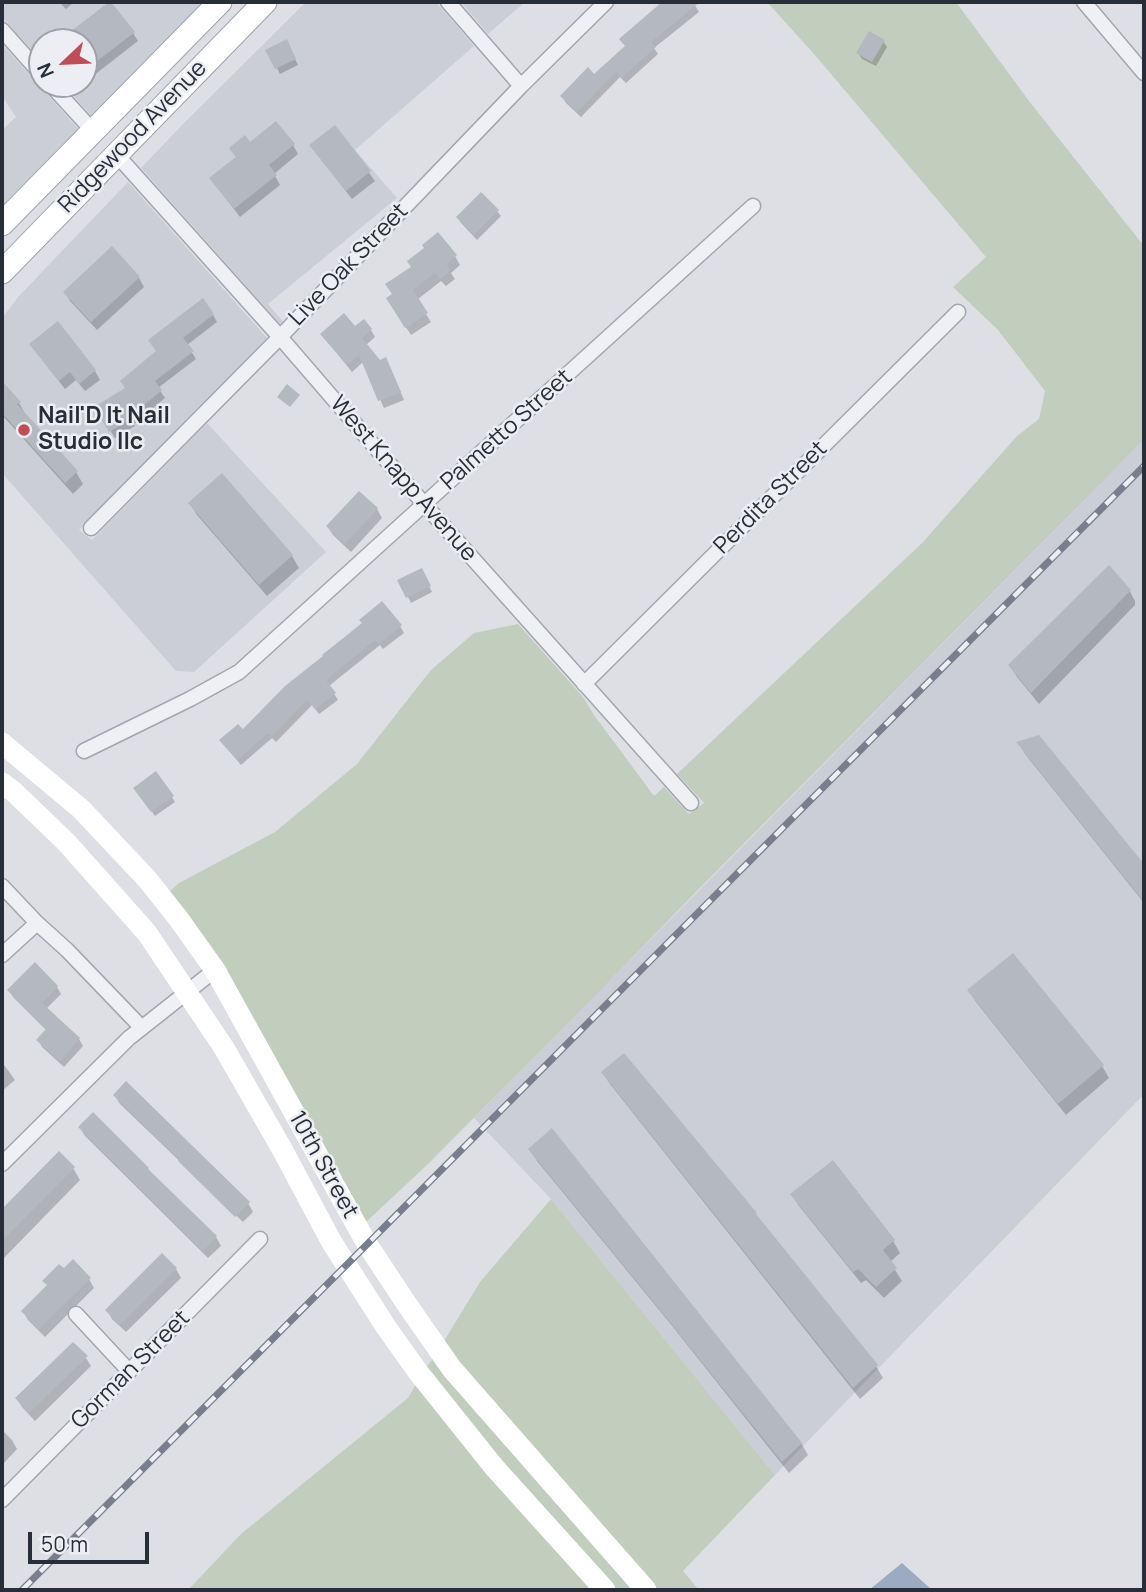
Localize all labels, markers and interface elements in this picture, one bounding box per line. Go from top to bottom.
north arrow [28,28,98,98]
street label: Ridgewood Avenue [53,55,213,219]
text: N [31,59,60,82]
street label: Live Oak Street [284,198,414,332]
street label: Palmetto Street [436,364,578,496]
street label: West Knapp Avenue [324,391,482,567]
place label: Nail'D It Nail Studio llc [38,403,170,457]
marker: Nail'D It Nail Studio llc [16,422,32,438]
street label: Perdita Street [709,436,833,560]
street label: 10th Street [282,1107,364,1223]
street label: Gorman Street [66,1305,196,1435]
scale bar [32,1518,152,1562]
text: 50 m [41,1530,88,1558]

